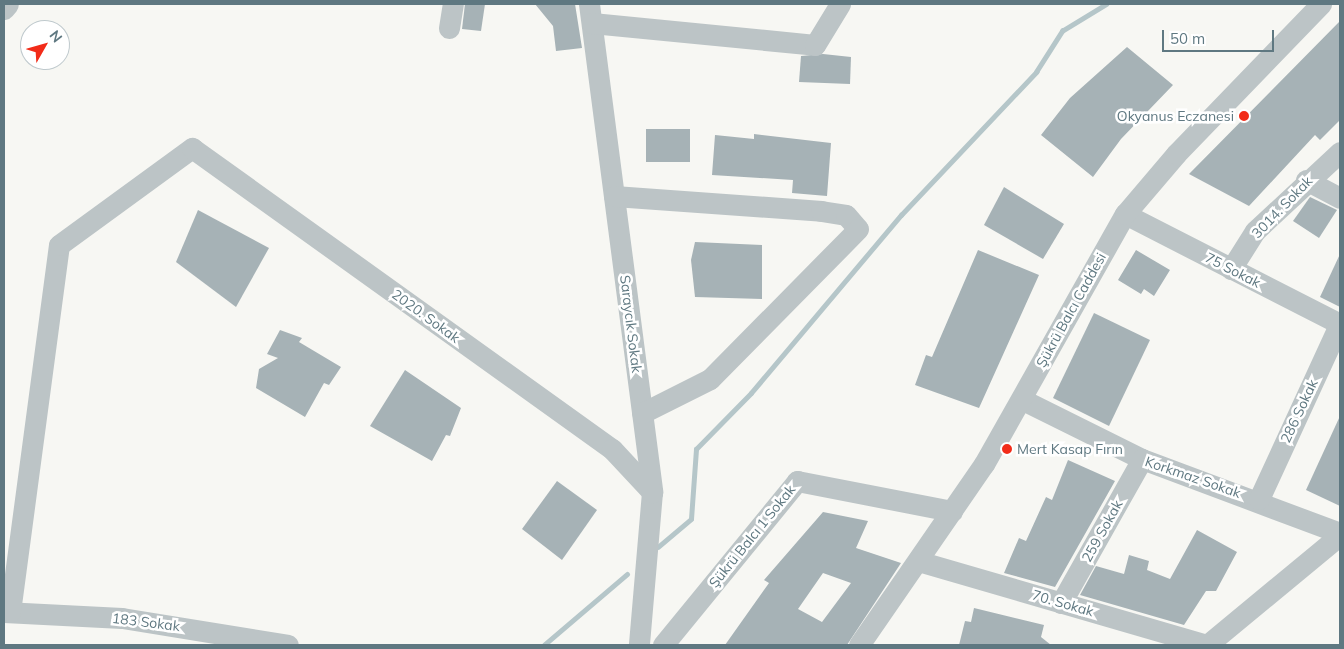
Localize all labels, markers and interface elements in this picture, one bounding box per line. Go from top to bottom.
north arrow [20,20,70,70]
scale bar [1164,20,1276,52]
text: N [46,27,66,46]
text: 50 m [1170,29,1205,48]
place label: Okyanus Eczanesi [1117,108,1234,124]
marker: Okyanus Eczanesi [1238,110,1250,122]
street label: 3014. Sokak [1248,172,1316,242]
street label: 75 Sokak [1202,249,1264,291]
street label: Şükrü Balcı Caddesi [1033,250,1109,370]
street label: Saraycık Sokak [617,274,645,374]
street label: 2020. Sokak [389,286,463,346]
street label: 286 Sokak [1277,376,1321,446]
place label: Mert Kasap Fırın [1017,441,1123,457]
marker: Mert Kasap Fırın [1001,443,1013,455]
street label: Korkmaz Sokak [1143,453,1243,501]
street label: Şükrü Balcı 1 Sokak [705,481,799,591]
street label: 259 Sokak [1078,497,1126,565]
street label: 70. Sokak [1030,586,1096,620]
street label: 183 Sokak [111,609,181,635]

